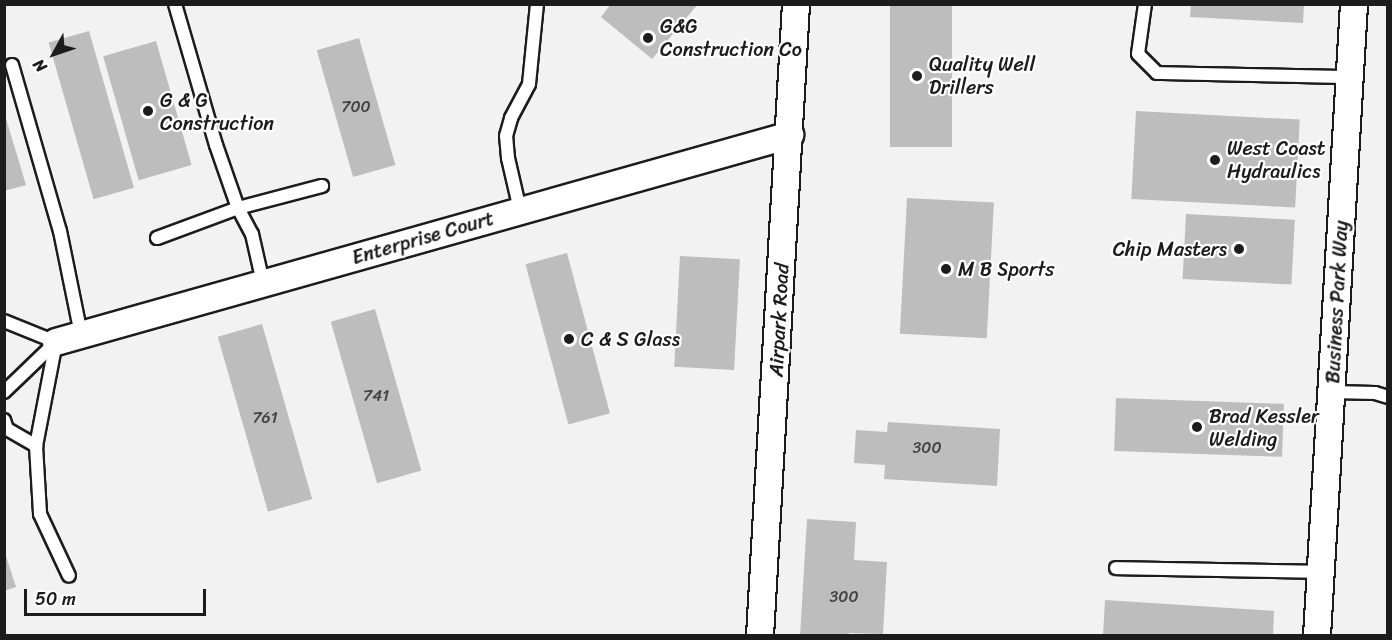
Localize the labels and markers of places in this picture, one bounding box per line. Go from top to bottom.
place label: G&G Construction Co [660,14,802,61]
marker: G&G Construction Co [641,31,655,45]
place label: Quality Well Drillers [929,52,1035,99]
marker: Quality Well Drillers [910,69,924,83]
place label: G & G Construction [160,88,274,135]
marker: G & G Construction [141,104,155,118]
place label: West Coast Hydraulics [1227,136,1326,183]
marker: West Coast Hydraulics [1208,153,1222,167]
place label: Chip Masters [1111,237,1227,261]
marker: Chip Masters [1232,242,1246,256]
place label: M B Sports [958,257,1056,281]
marker: M B Sports [939,262,953,276]
place label: C & S Glass [581,327,680,351]
marker: C & S Glass [562,332,576,346]
place label: Brad Kessler Welding [1209,404,1321,451]
marker: Brad Kessler Welding [1190,420,1204,434]

